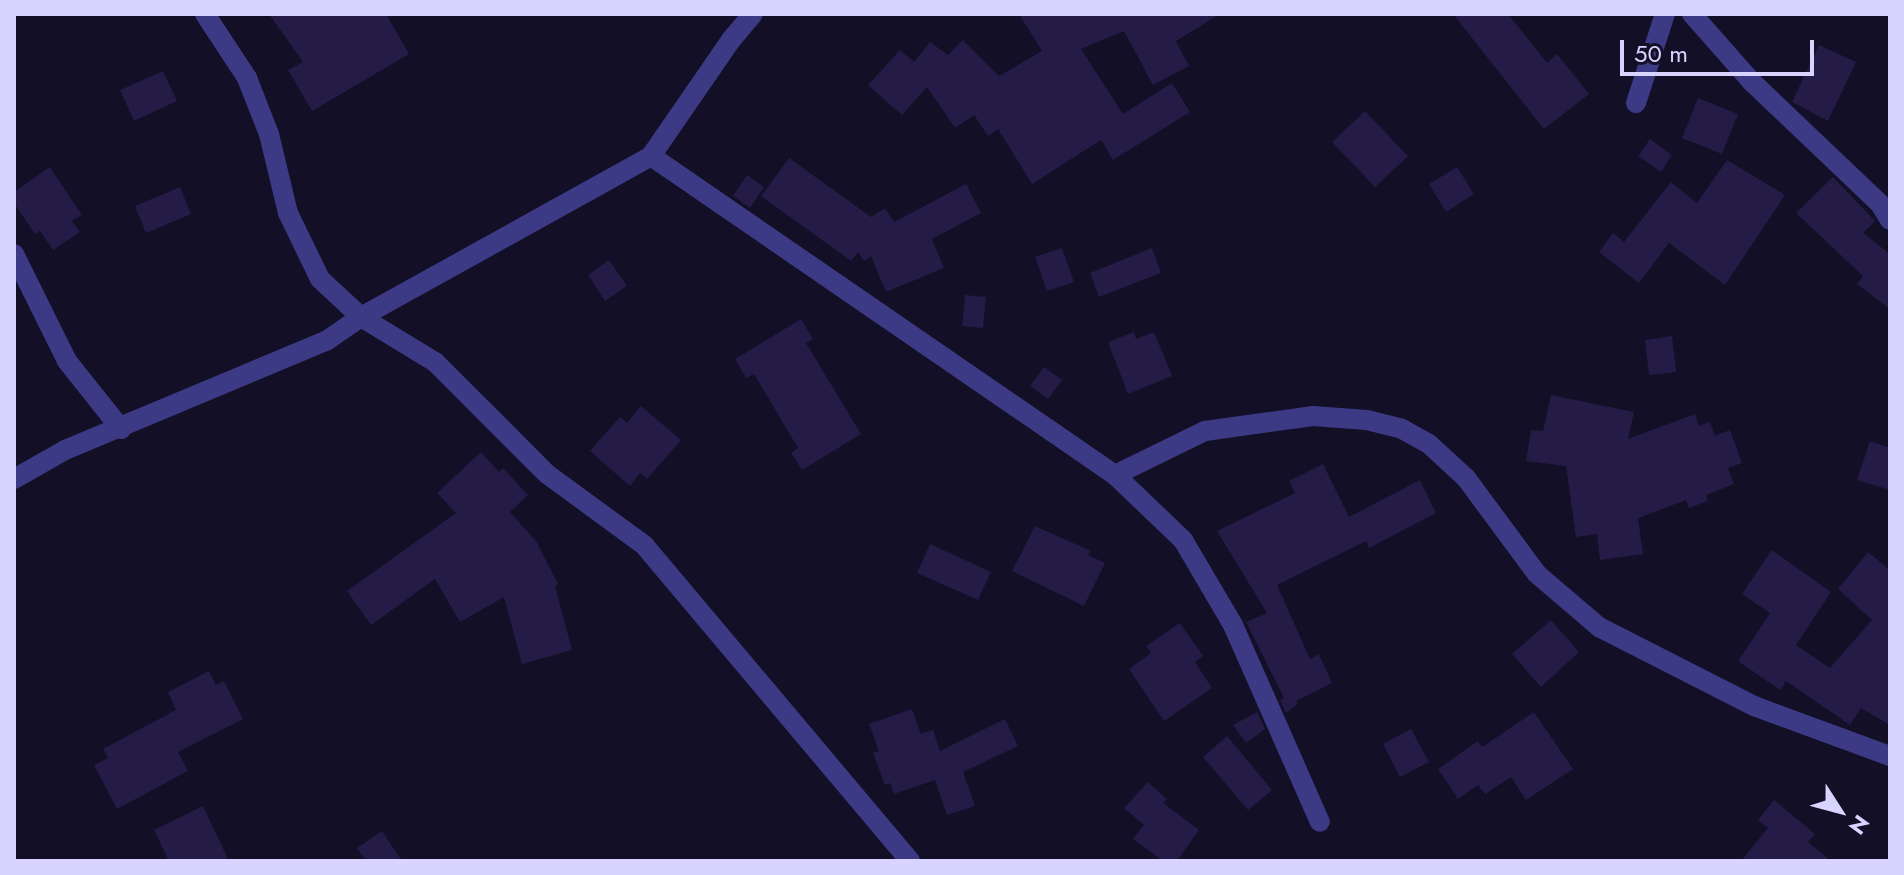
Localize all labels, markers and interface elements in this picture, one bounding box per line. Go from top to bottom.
scale bar [1624,24,1818,74]
text: 50 m [1634,36,1688,71]
north arrow [1800,771,1880,851]
text: N [1841,809,1877,842]

